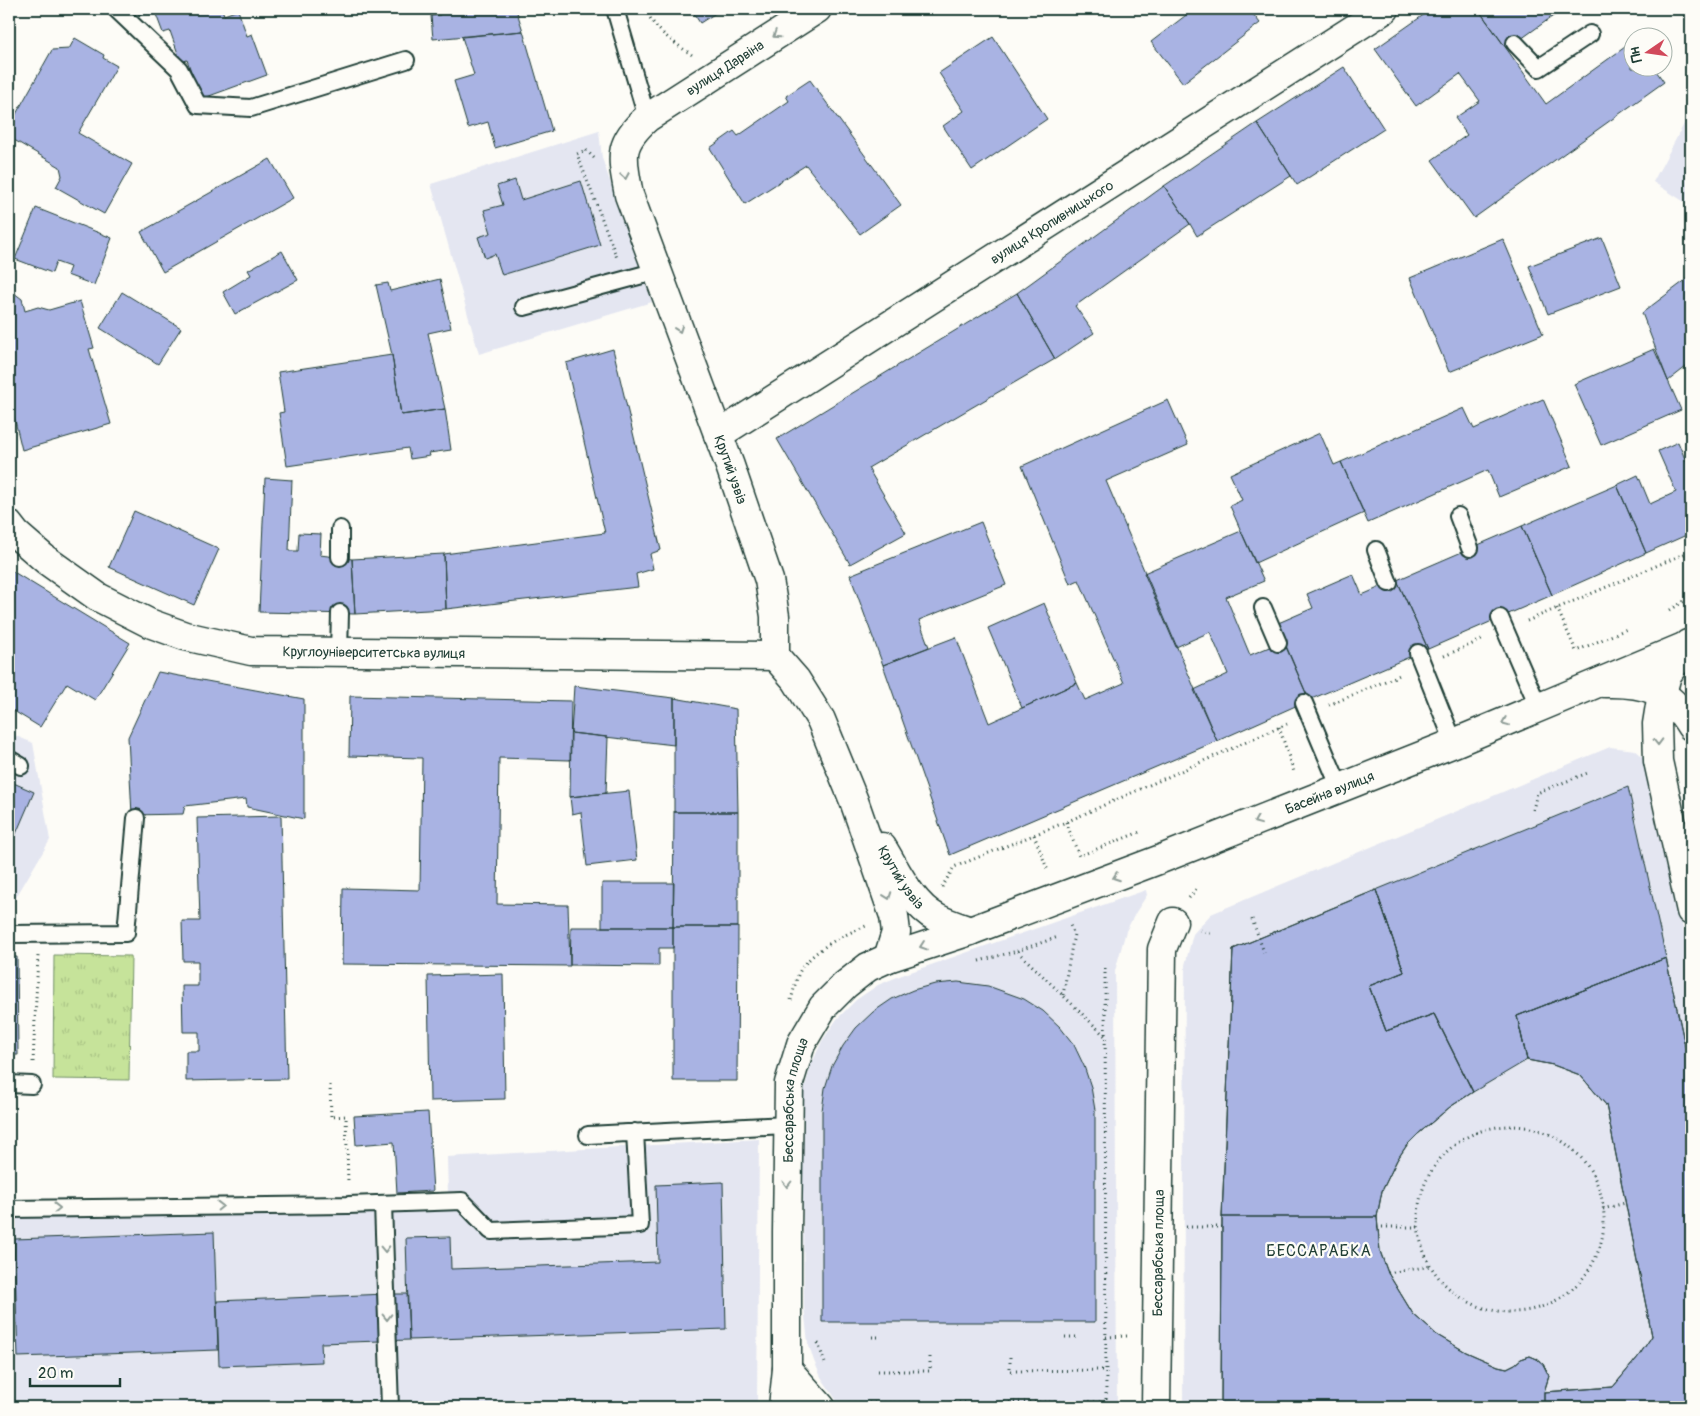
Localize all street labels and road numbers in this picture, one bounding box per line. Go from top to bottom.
street label: вулиця Дарвіна [683,37,767,99]
street label: вулиця Кропивницького [987,176,1117,267]
street label: Крутий узвіз [711,432,751,507]
street label: Круглоуніверситетська вулиця [282,643,465,662]
street label: Басейна вулиця [1283,767,1376,818]
street label: Крутий узвіз [875,842,928,913]
street label: Бессарабська площа [779,1034,812,1163]
street label: Бессарабська площа [1149,1189,1167,1317]

